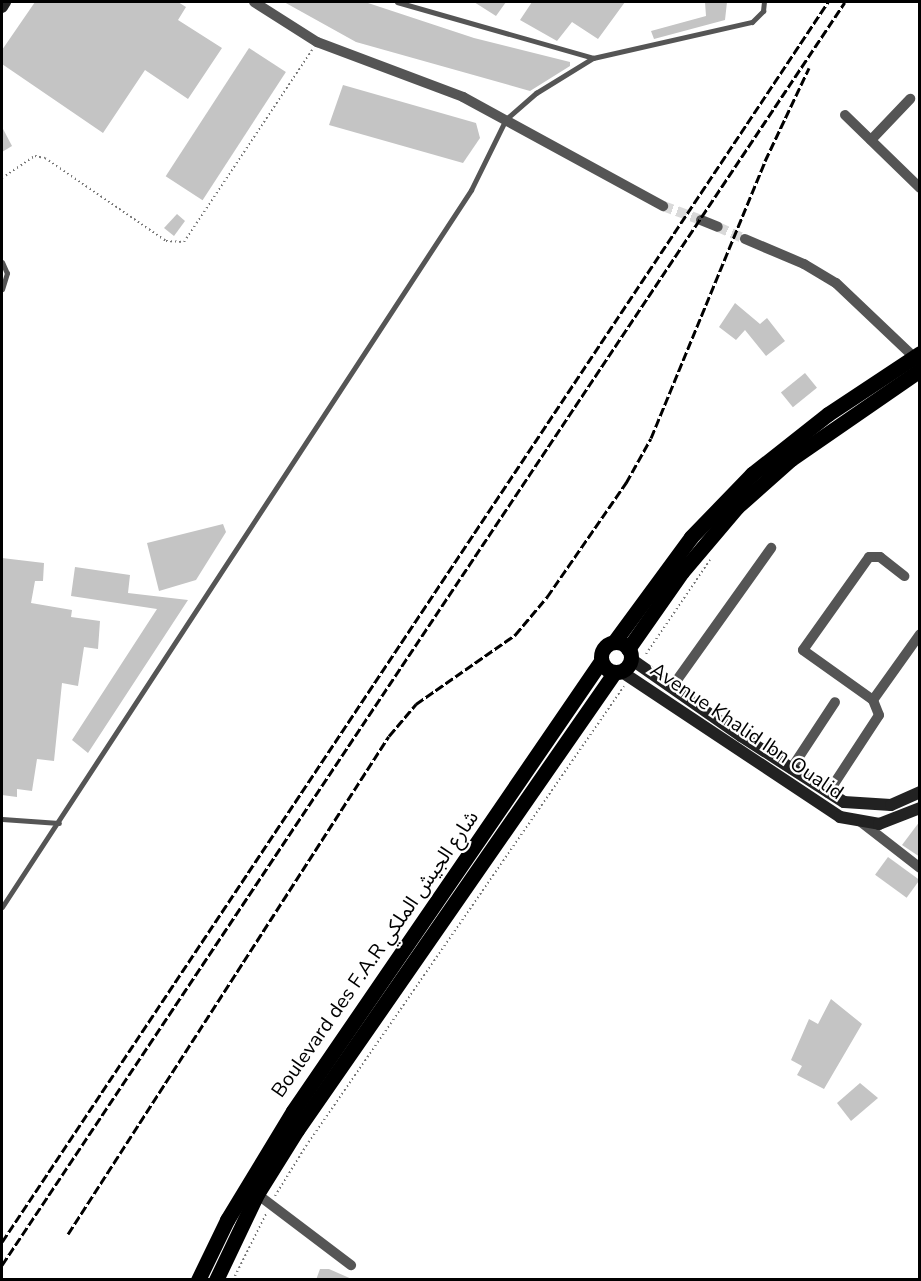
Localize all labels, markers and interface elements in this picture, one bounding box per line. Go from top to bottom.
street label: Avenue Khalid Ibn Oualid [646,657,848,805]
street label: Boulevard des F.A.R شارع الجيش الملكي [266,806,484,1102]

